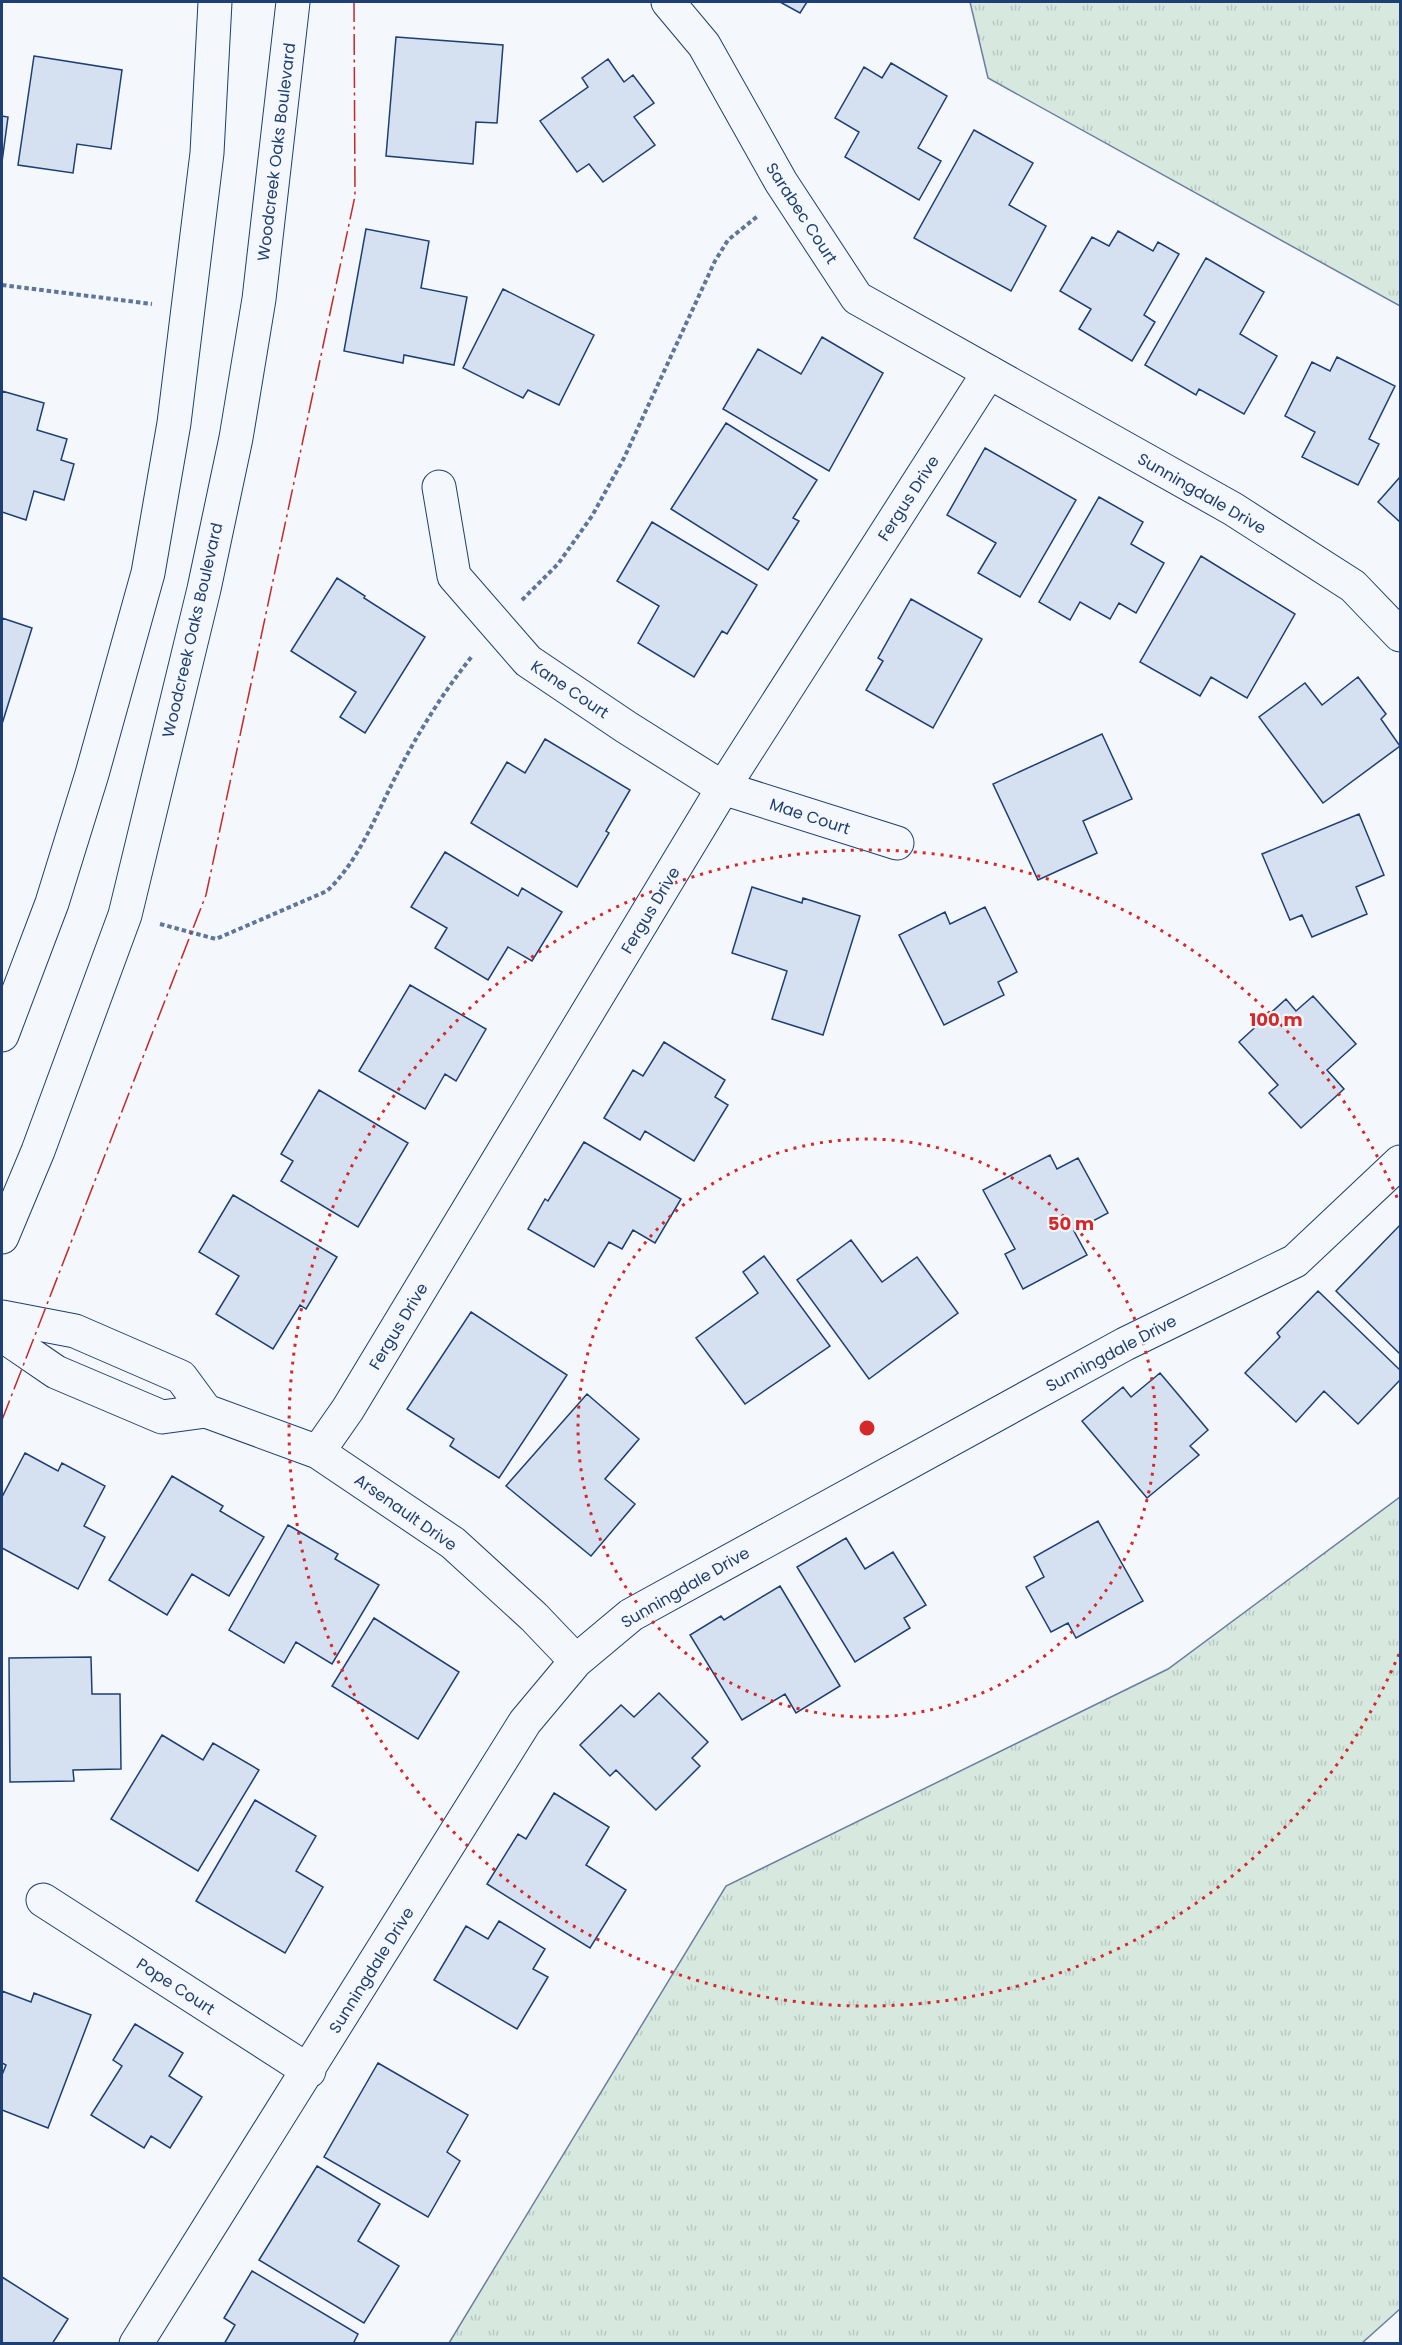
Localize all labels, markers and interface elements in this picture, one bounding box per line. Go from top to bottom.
street label: Woodcreek Oaks Boulevard [252,42,301,263]
street label: Sarabec Court [760,158,843,268]
street label: Sunningdale Drive [1133,447,1270,540]
street label: Fergus Drive [872,451,945,546]
street label: Woodcreek Oaks Boulevard [157,520,228,740]
street label: Kane Court [526,655,613,724]
street label: Mae Court [767,793,853,840]
street label: Fergus Drive [615,862,685,958]
text: 100 m [1249,1007,1303,1032]
text: 50 m [1048,1211,1094,1236]
street label: Fergus Drive [363,1278,433,1374]
street label: Sunningdale Drive [1042,1309,1181,1398]
centre of rings [857,1418,877,1438]
street label: Arsenault Drive [350,1468,462,1556]
street label: Sunningdale Drive [617,1541,754,1634]
street label: Sunningdale Drive [323,1903,420,2038]
street label: Pope Court [132,1952,220,2020]

